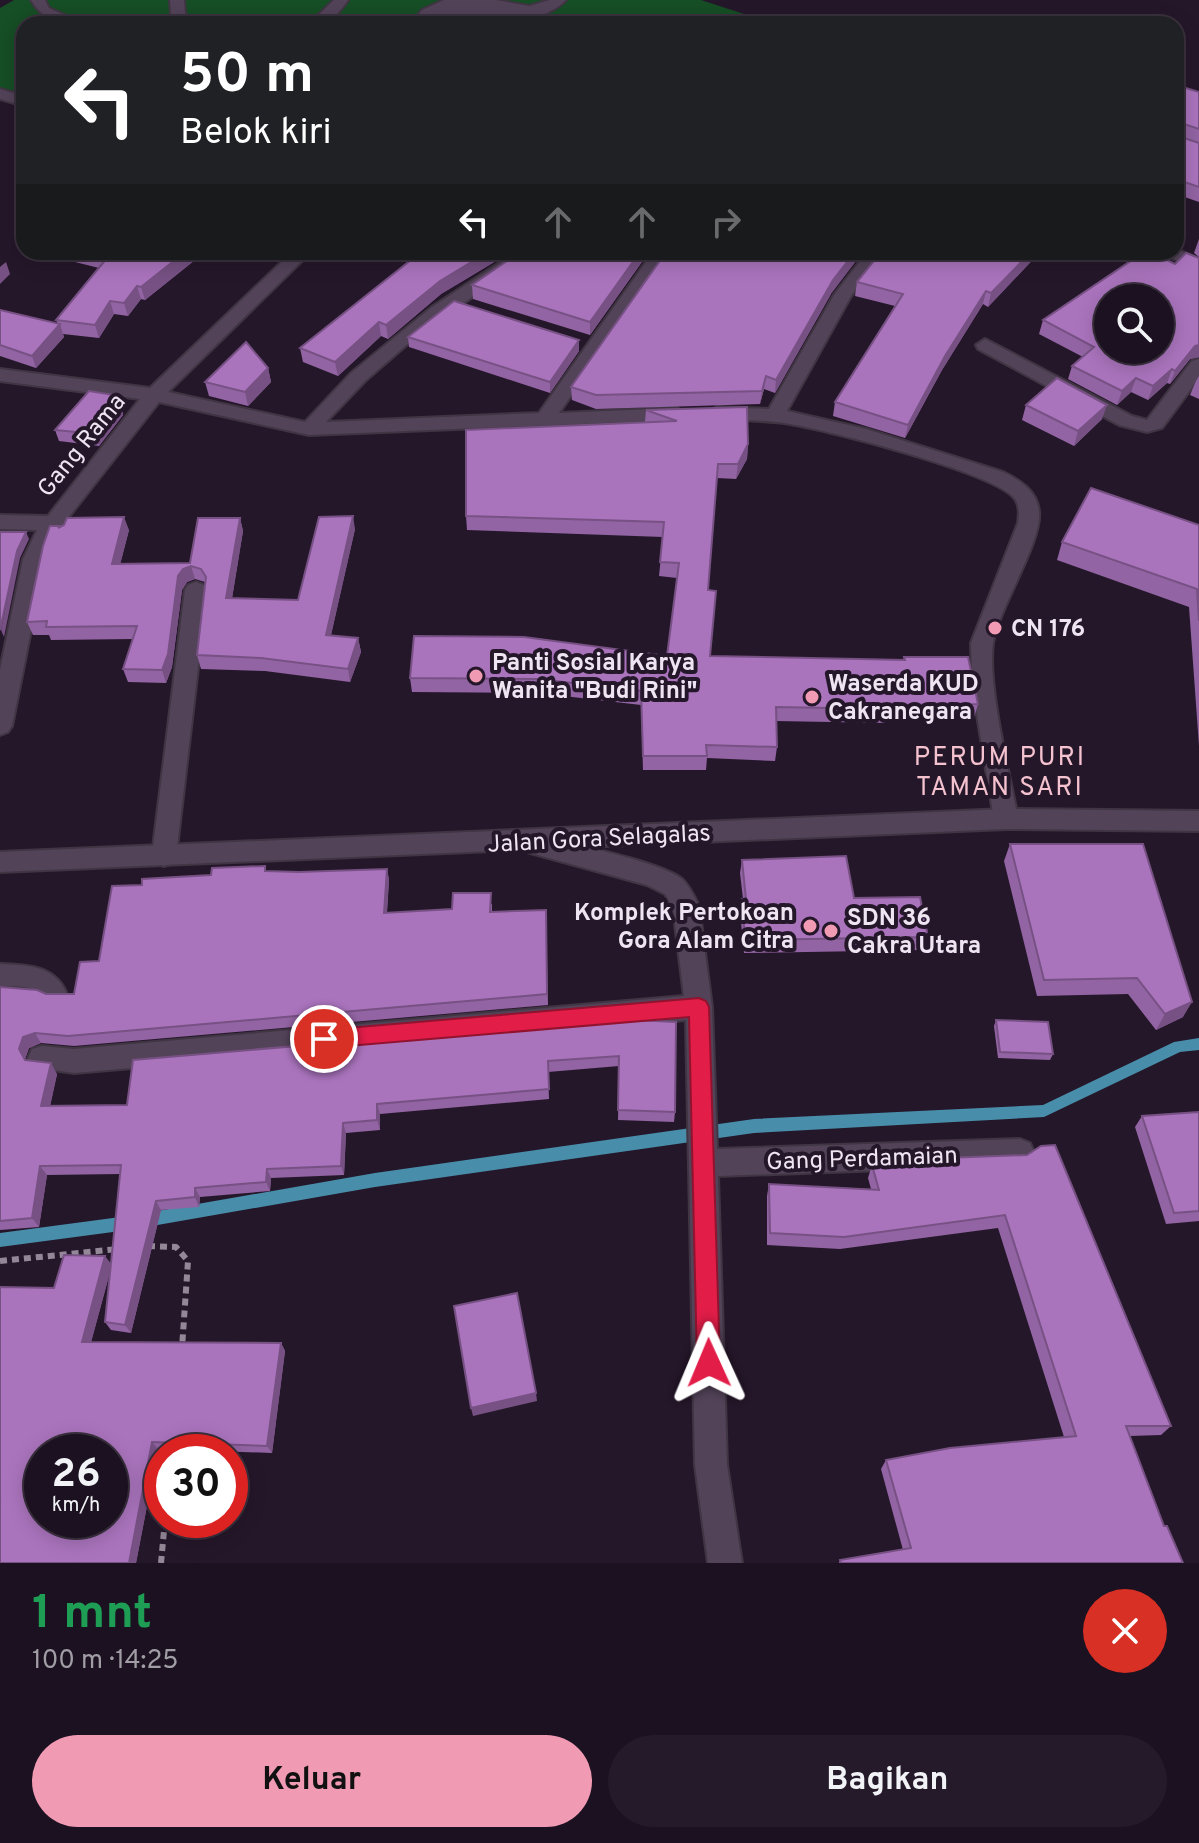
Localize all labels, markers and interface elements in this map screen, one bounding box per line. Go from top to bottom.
text: 50 m [180,42,314,112]
icon: left [48,48,152,152]
text: Belok kiri [180,111,332,157]
icon: left [452,200,496,244]
icon: ahead [536,200,580,244]
icon: ahead [620,200,664,244]
icon: right [704,200,748,244]
map controls [1094,284,1174,364]
button: search [1094,284,1174,364]
street label: Gang Rama [32,389,133,504]
place label: CN 176 [1011,615,1085,645]
marker: CN 176 [986,619,1004,637]
place label: Panti Sosial Karya Wanita "Budi Rini" [492,649,697,707]
marker: Panti Sosial Karya Wanita "Budi Rini" [467,667,485,685]
place label: Waserda KUD Cakranegara [828,670,979,728]
marker: Waserda KUD Cakranegara [803,688,821,706]
district label: PERUM PURI TAMAN SARI [914,742,1086,805]
street label: Jalan Gora Selagalas [487,819,712,861]
place label: Komplek Pertokoan Gora Alam Citra [574,899,794,957]
place label: SDN 36 Cakra Utara [847,904,981,962]
marker: Komplek Pertokoan Gora Alam Citra [801,917,819,935]
marker: SDN 36 Cakra Utara [822,922,840,940]
pin [290,1005,358,1073]
icon: arrive [302,1017,346,1061]
street label: Gang Perdamaian [766,1142,958,1178]
position arrow [667,1321,751,1405]
speed limit sign: 30 [144,1434,248,1538]
text: 26 [51,1451,101,1501]
text: km/h [52,1493,100,1519]
text: 1 mnt [32,1585,152,1645]
button: close [1083,1589,1167,1673]
text: 100 m · 14:25 [32,1645,178,1678]
button: Keluar [32,1735,592,1827]
button: Bagikan [608,1735,1167,1827]

